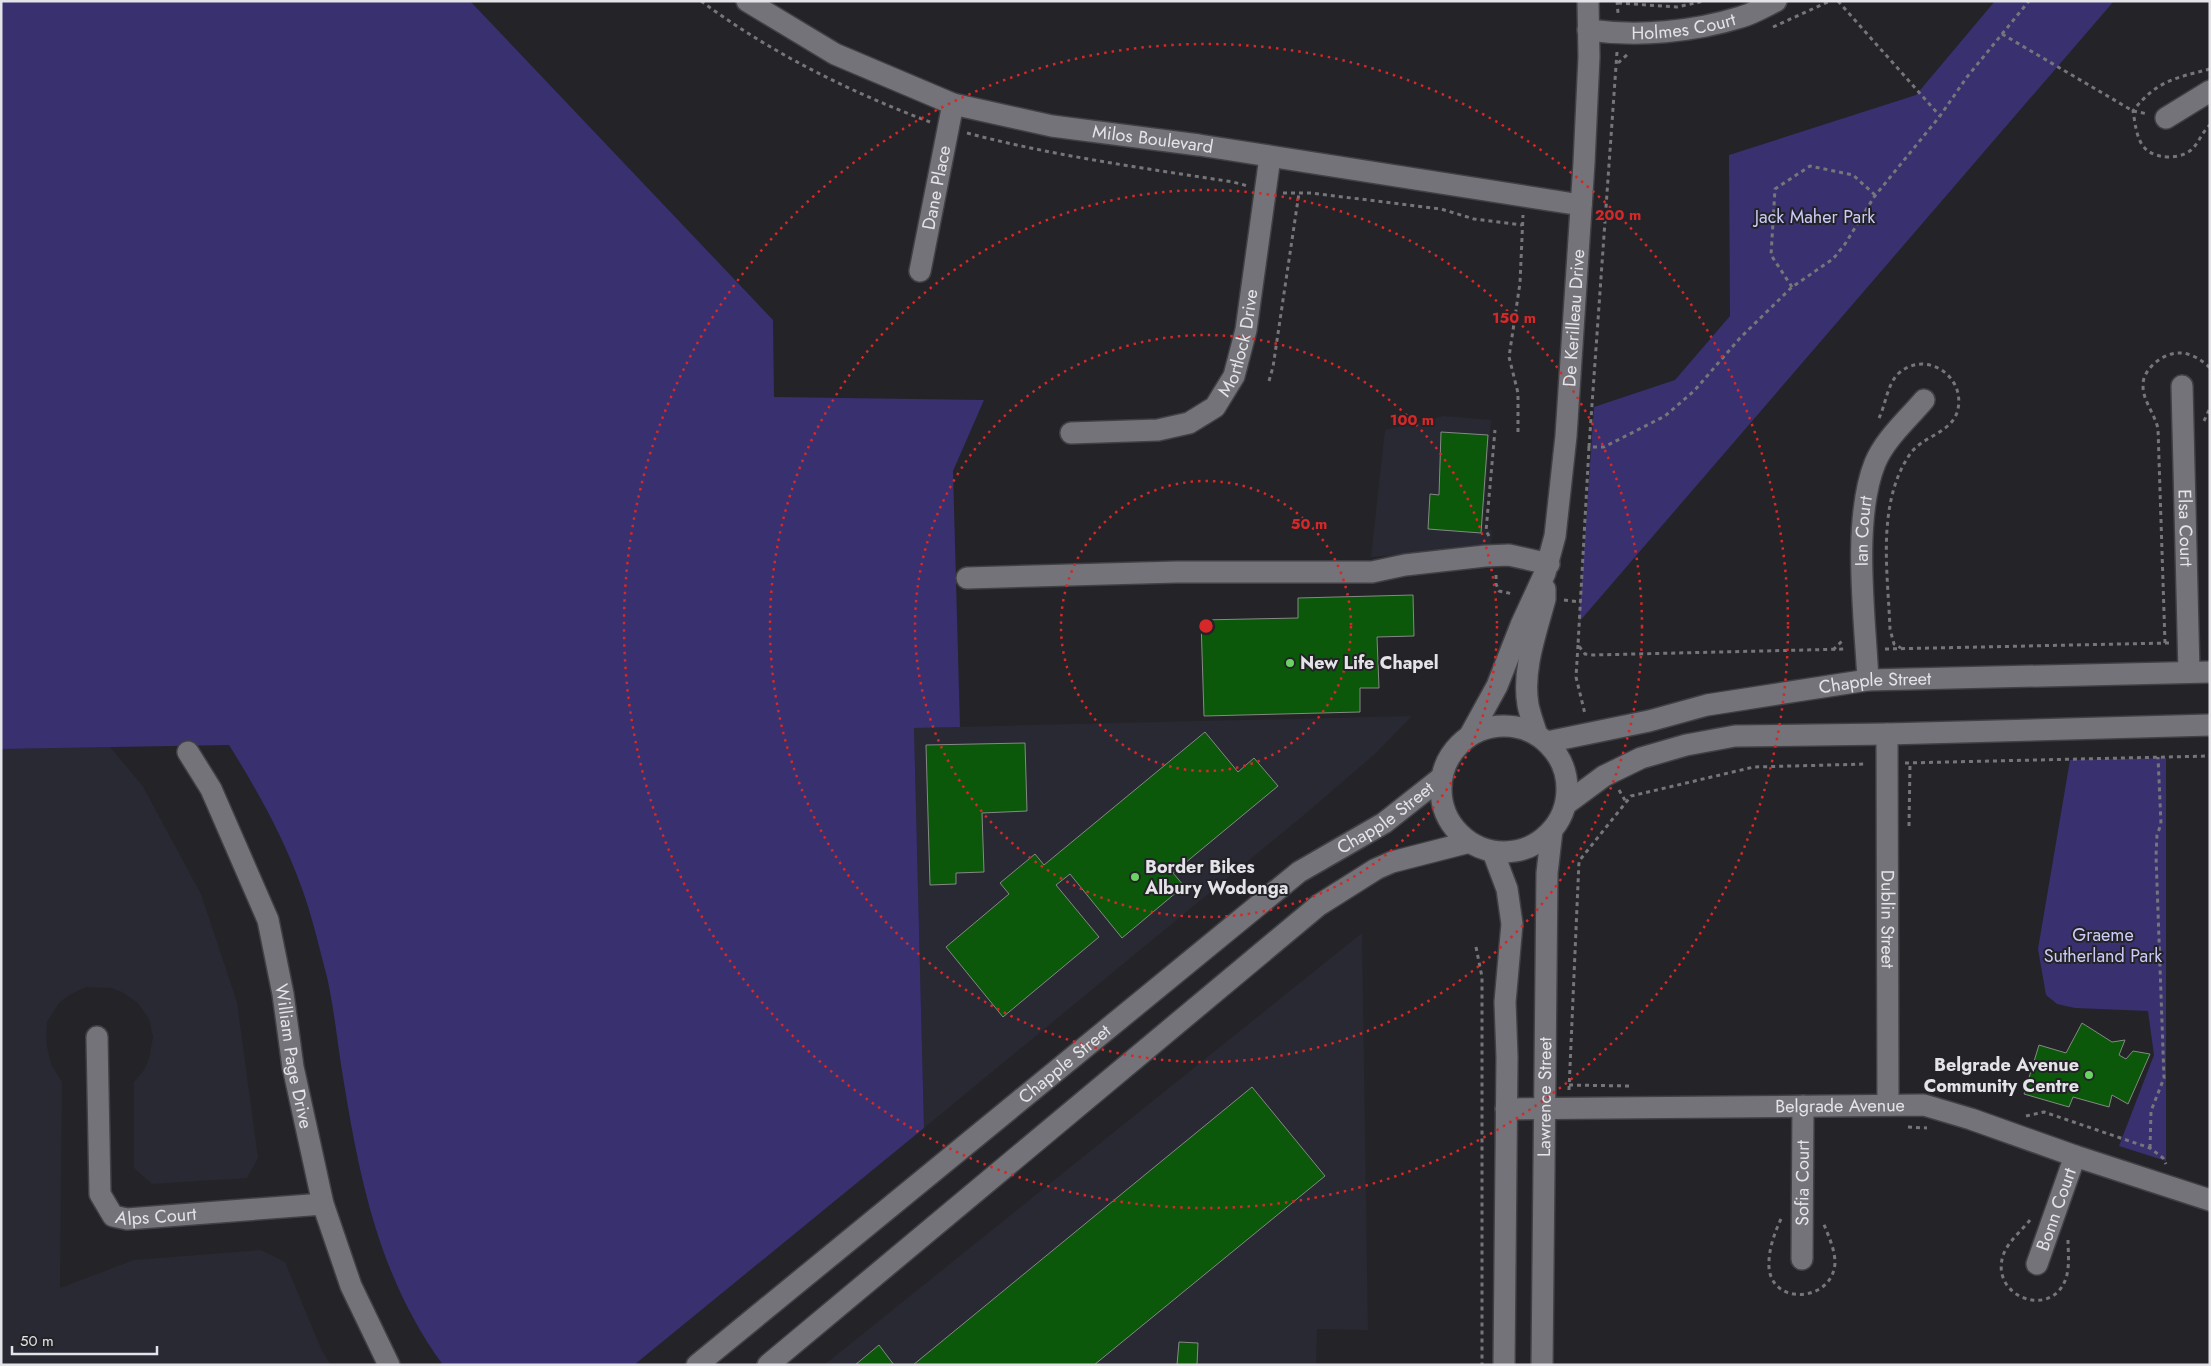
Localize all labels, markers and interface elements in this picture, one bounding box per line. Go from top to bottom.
street label: Holmes Court [1631,6,1739,46]
street label: Milos Boulevard [1091,118,1215,160]
street label: Dane Place [915,143,958,232]
text: 200 m [1595,204,1641,226]
park label: Jack Maher Park [1753,204,1875,230]
street label: De Kerilleau Drive [1556,248,1591,388]
street label: Mortlock Drive [1211,287,1265,402]
text: 150 m [1492,307,1536,329]
text: 100 m [1390,409,1434,431]
street label: Elsa Court [2172,489,2199,568]
street label: Ian Court [1849,493,1879,566]
text: 50 m [1291,513,1327,535]
centre of rings [1197,617,1215,635]
place label: New Life Chapel [1300,650,1439,676]
marker: New Life Chapel [1284,657,1296,669]
street label: Chapple Street [1817,666,1932,700]
street label: Chapple Street [1332,775,1440,861]
place label: Border Bikes Albury Wodonga [1144,854,1288,901]
street label: Dublin Street [1874,870,1901,969]
marker: Border Bikes Albury Wodonga [1129,871,1141,883]
park label: Graeme Sutherland Park [2044,922,2162,969]
street label: William Page Drive [268,981,319,1131]
street label: Chapple Street [1013,1018,1117,1110]
street label: Lawrence Street [1531,1036,1558,1157]
place label: Belgrade Avenue Community Centre [1924,1052,2079,1099]
marker: Belgrade Avenue Community Centre [2083,1069,2095,1081]
street label: Belgrade Avenue [1775,1092,1905,1119]
street label: Sofia Court [1789,1139,1816,1226]
street label: Bonn Court [2030,1164,2083,1254]
street label: Alps Court [113,1201,198,1232]
scale bar [12,1324,158,1356]
text: 50 m [20,1330,54,1352]

